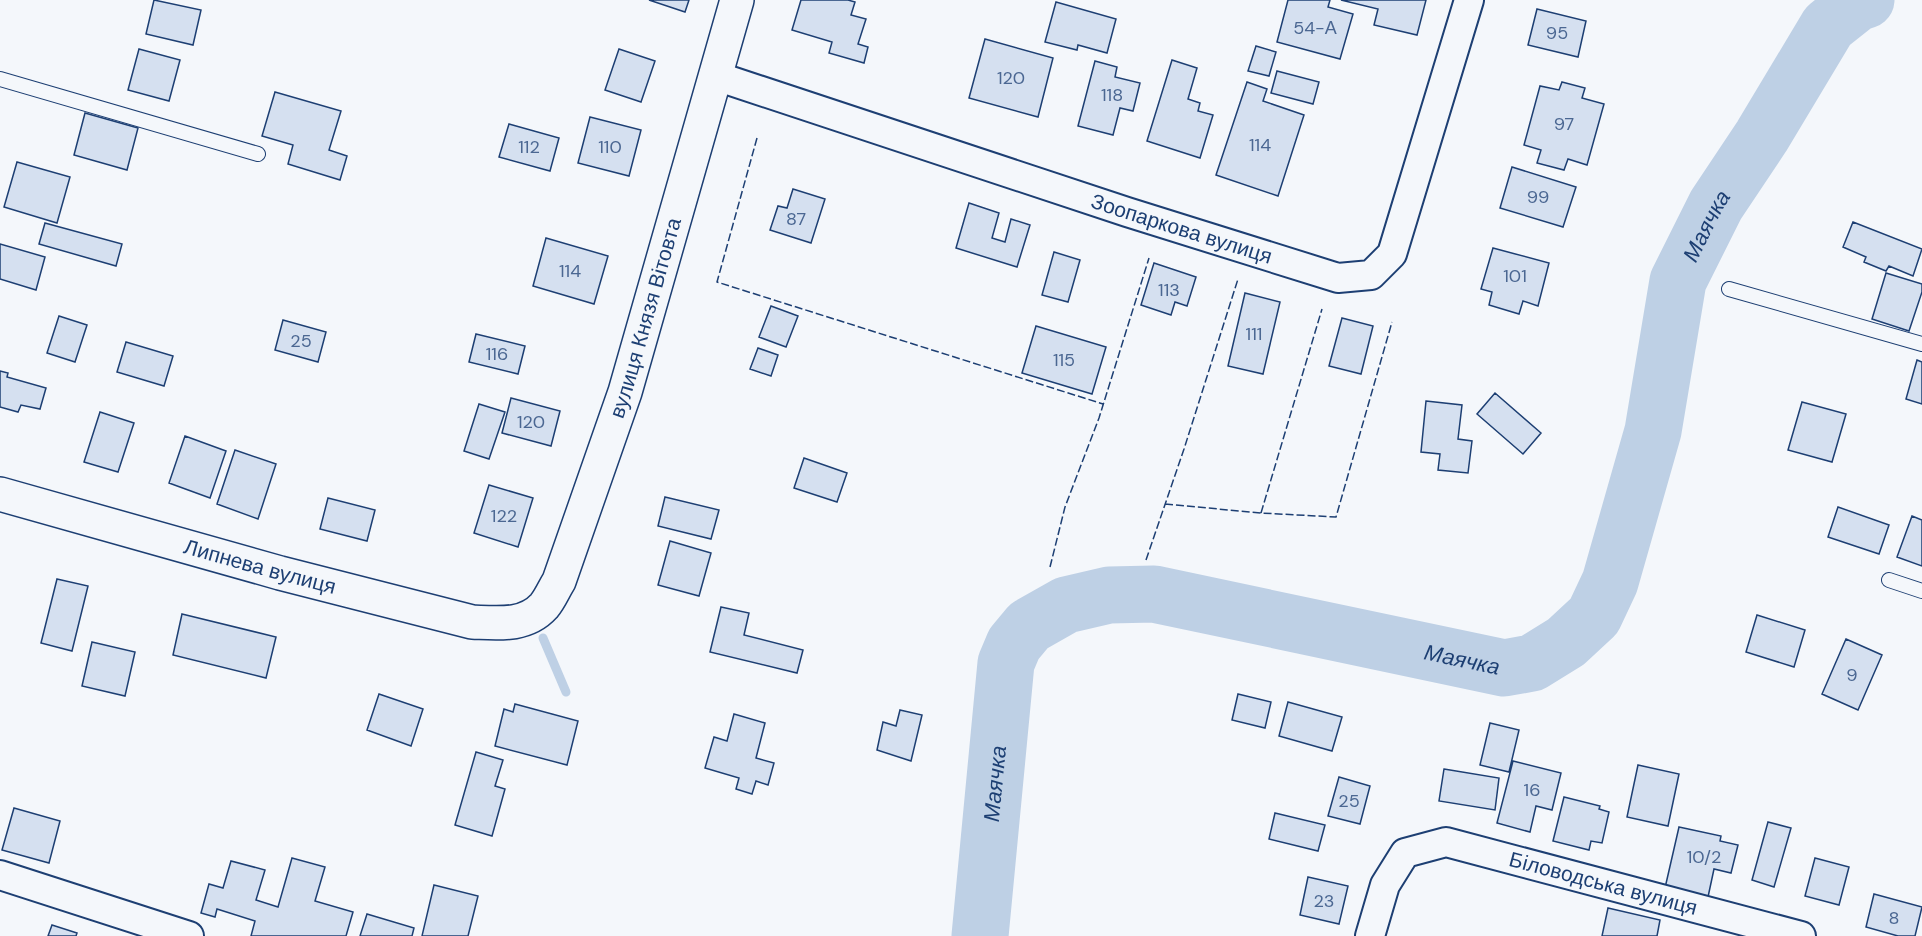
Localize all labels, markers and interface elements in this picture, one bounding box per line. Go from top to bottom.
house number: 54-А [1293,16,1337,40]
house number: 95 [1546,21,1568,45]
house number: 120 [997,66,1025,90]
house number: 118 [1101,83,1123,107]
house number: 97 [1554,112,1574,136]
house number: 114 [1249,133,1271,157]
house number: 112 [518,135,540,159]
house number: 110 [598,135,622,159]
water label: Маячка [1676,184,1737,267]
house number: 99 [1527,185,1549,209]
street label: Зоопаркова вулиця [1087,187,1276,271]
house number: 87 [786,207,806,231]
street label: вулиця Князя Вітовта [603,214,688,422]
house number: 114 [559,259,581,283]
house number: 101 [1503,264,1527,288]
house number: 113 [1158,278,1180,302]
house number: 111 [1246,322,1262,346]
house number: 25 [290,329,312,353]
house number: 116 [486,342,508,366]
house number: 115 [1053,348,1075,372]
house number: 120 [517,410,545,434]
house number: 122 [491,504,517,528]
street label: Липнева вулиця [181,533,339,601]
water label: Маячка [1422,638,1503,682]
house number: 9 [1846,663,1858,687]
water label: Маячка [977,744,1013,823]
house number: 16 [1524,778,1540,802]
house number: 25 [1338,789,1360,813]
street label: Біловодська вулиця [1506,845,1700,922]
house number: 10/2 [1687,845,1721,869]
house number: 23 [1313,889,1335,913]
house number: 8 [1889,906,1899,930]

